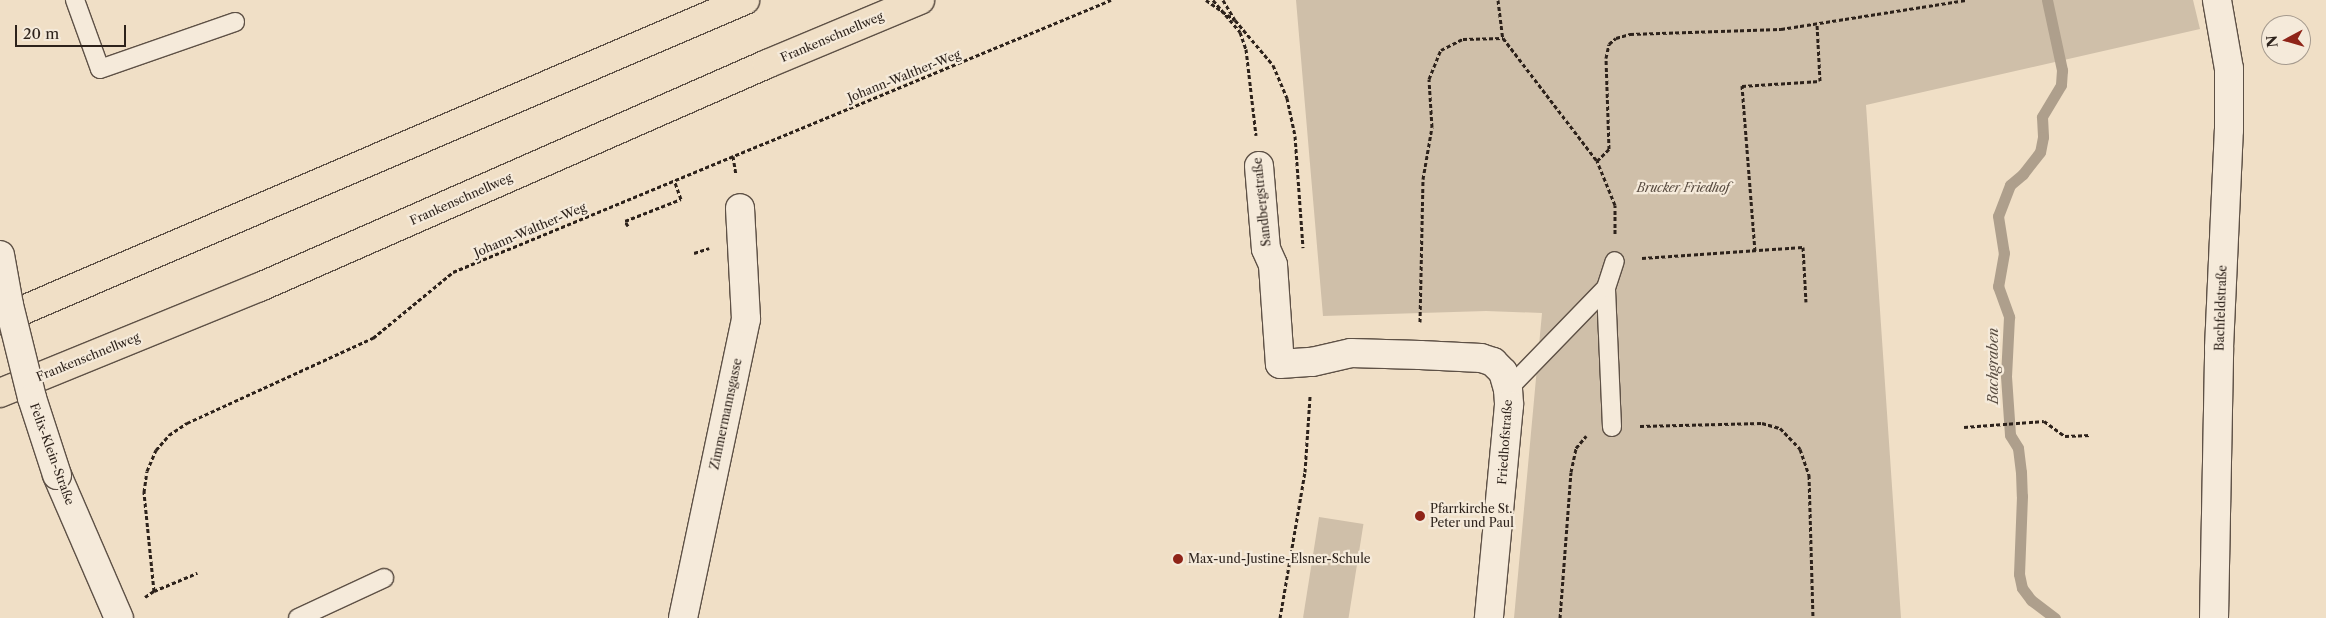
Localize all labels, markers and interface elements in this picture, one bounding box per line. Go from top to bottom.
street label: Frankenschnellweg [778,9,886,65]
scale bar [18,15,129,47]
north arrow [2261,15,2311,65]
text: 20 m [23,24,59,43]
text: N [2262,34,2282,48]
street label: Johann-Walther-Weg [846,47,962,105]
street label: Sandbergstraße [1250,157,1274,247]
street label: Frankenschnellweg [408,170,514,228]
park label: Brucker Friedhof [1637,181,1729,195]
street label: Johann-Walther-Weg [472,200,588,260]
street label: Bachfeldstraße [2212,265,2230,351]
water label: Bachgraben [1985,328,2001,404]
street label: Frankenschnellweg [34,330,142,384]
street label: Zimmermannsgasse [707,357,745,471]
street label: Friedhofstraße [1495,399,1515,485]
street label: Felix-Klein-Straße [27,401,77,507]
place label: Pfarrkirche St. Peter und Paul [1430,502,1514,530]
marker: Pfarrkirche St. Peter und Paul [1414,510,1426,522]
place label: Max-und-Justine-Elsner-Schule [1188,552,1370,566]
marker: Max-und-Justine-Elsner-Schule [1172,553,1184,565]

